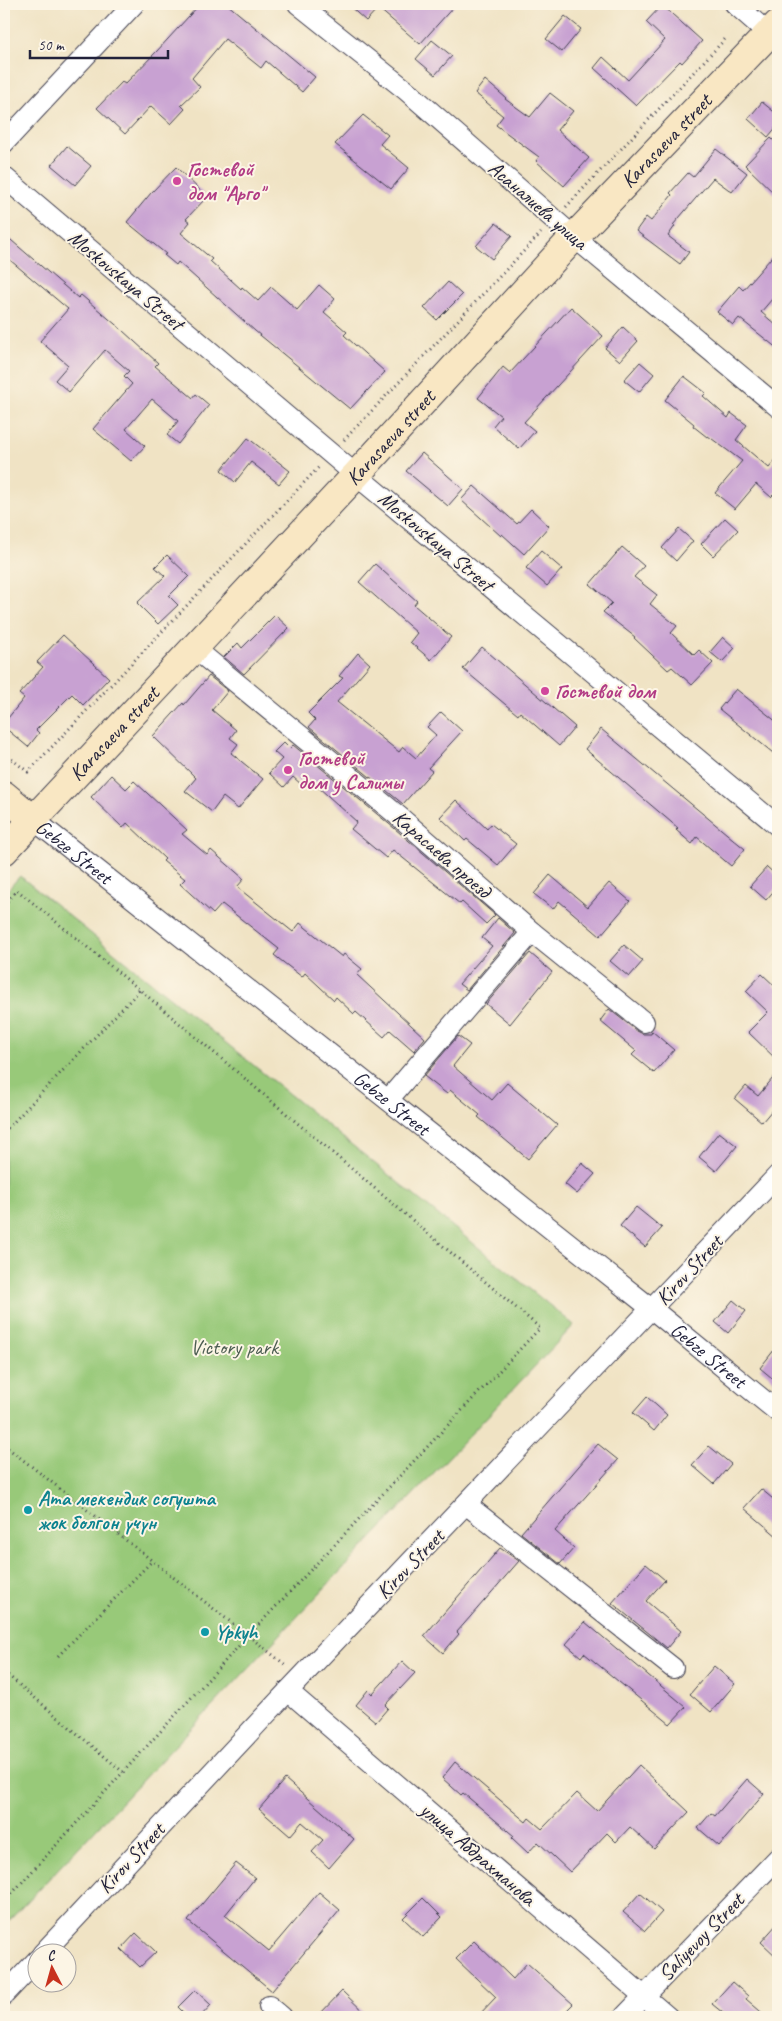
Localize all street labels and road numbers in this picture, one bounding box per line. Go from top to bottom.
street label: Karasaeva street [615,87,718,193]
street label: Асаналиева улица [483,155,594,256]
street label: Moskovskaya Street [63,224,191,338]
street label: Karasaeva street [340,383,442,491]
street label: Moskovskaya Street [373,485,501,599]
street label: Karasaeva street [63,679,166,786]
street label: Карасаева проезд [388,804,498,905]
street label: Gebze Street [31,813,119,891]
street label: Gebze Street [348,1065,437,1142]
street label: Kirov Street [650,1228,730,1311]
street label: Gebze Street [665,1317,753,1395]
street label: Kirov Street [370,1522,451,1604]
street label: улица Абдрахманова [413,1795,542,1912]
street label: Kirov Street [92,1816,172,1899]
street label: Saliyevoy Street [653,1886,751,1986]

